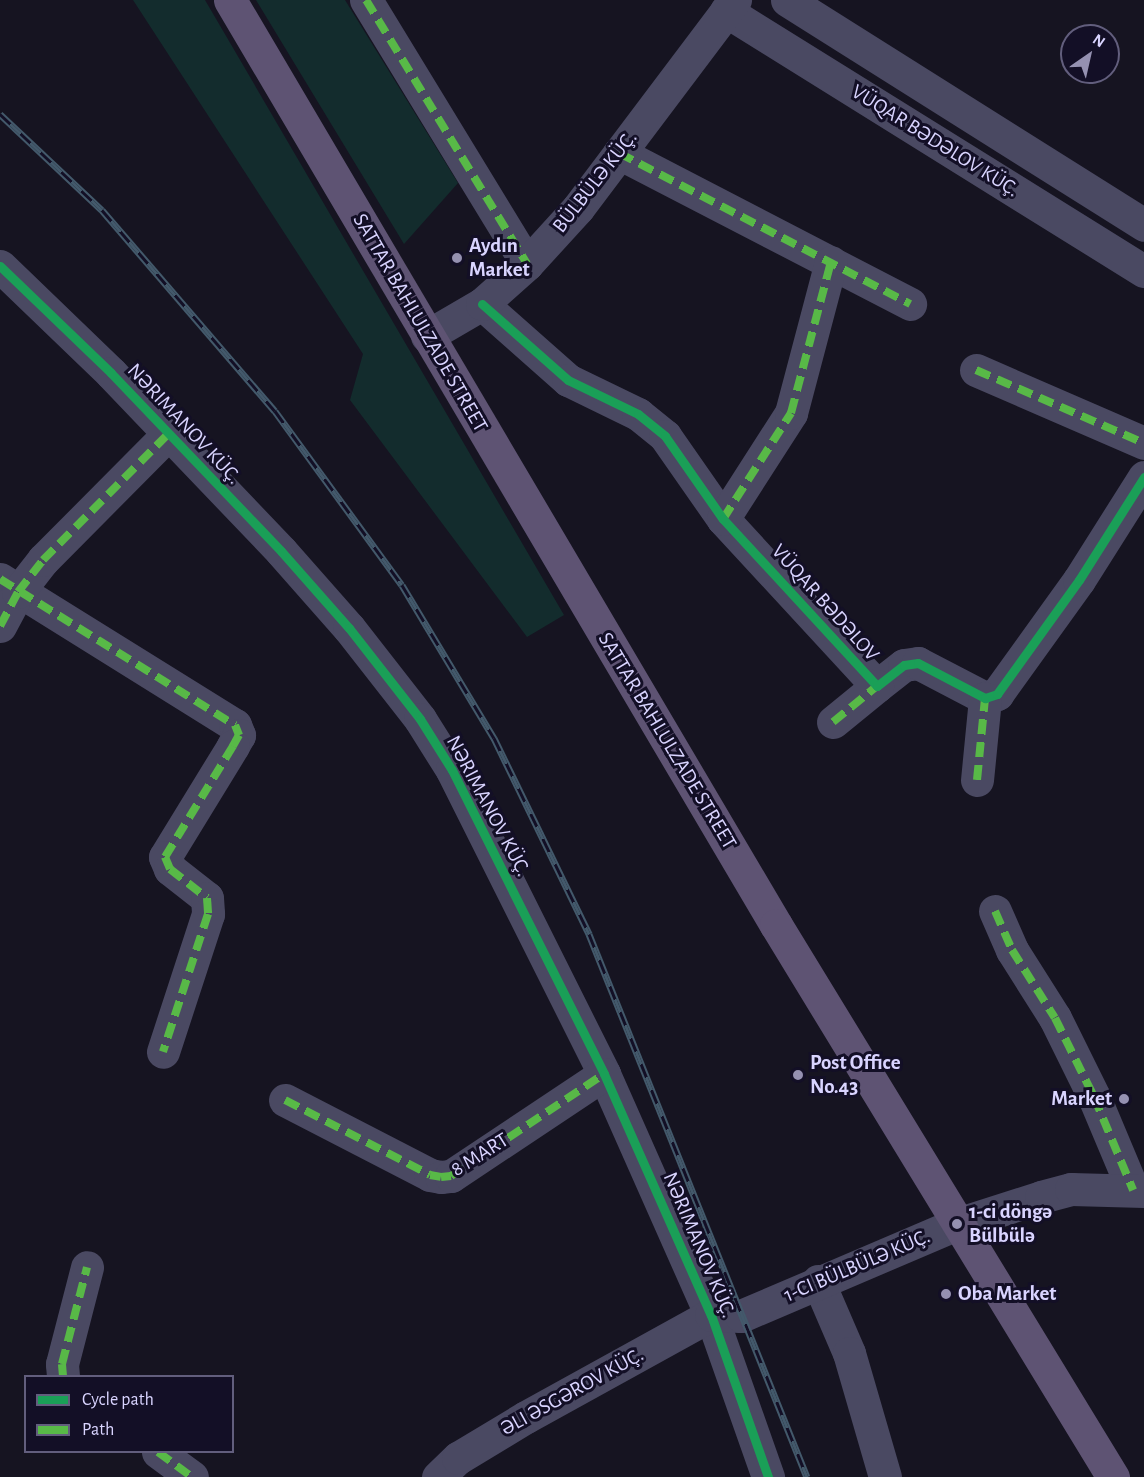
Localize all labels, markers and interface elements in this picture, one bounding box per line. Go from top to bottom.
north arrow [1060,24,1120,84]
text: N [1090,31,1108,50]
street label: VÜQAR BƏDƏLOV KÜÇ. [846,79,1024,203]
street label: BÜLBÜLƏ KÜÇ. [547,126,643,238]
street label: SATTAR BAHLULZADE STREET [347,209,493,437]
place label: Aydın Market [469,233,530,283]
marker: Aydın Market [450,251,464,265]
street label: NƏRIMANOV KÜÇ. [122,358,246,490]
street label: VÜQAR BƏDƏLOV [766,539,884,667]
street label: SATTAR BAHLULZADE STREET [592,628,742,854]
street label: NƏRIMANOV KÜÇ. [440,731,536,881]
place label: Post Office No.43 [810,1050,901,1100]
marker: Post Office No.43 [791,1068,805,1082]
place label: Market [1051,1086,1112,1112]
marker: Market [1117,1092,1131,1106]
street label: 8 MART [446,1128,514,1182]
street label: NƏRIMANOV KÜÇ. [657,1168,741,1322]
place label: 1-ci döngə Bülbülə [969,1199,1052,1249]
marker: 1-ci döngə Bülbülə [950,1217,964,1231]
street label: 1-CI BÜLBÜLƏ KÜÇ. [780,1224,934,1308]
place label: Oba Market [958,1281,1056,1307]
marker: Oba Market [939,1287,953,1301]
street label: ƏLI ƏSGƏROV KÜÇ. [496,1342,648,1442]
legend [24,1375,234,1453]
text: Cycle path [82,1391,154,1409]
text: Path [82,1421,114,1439]

